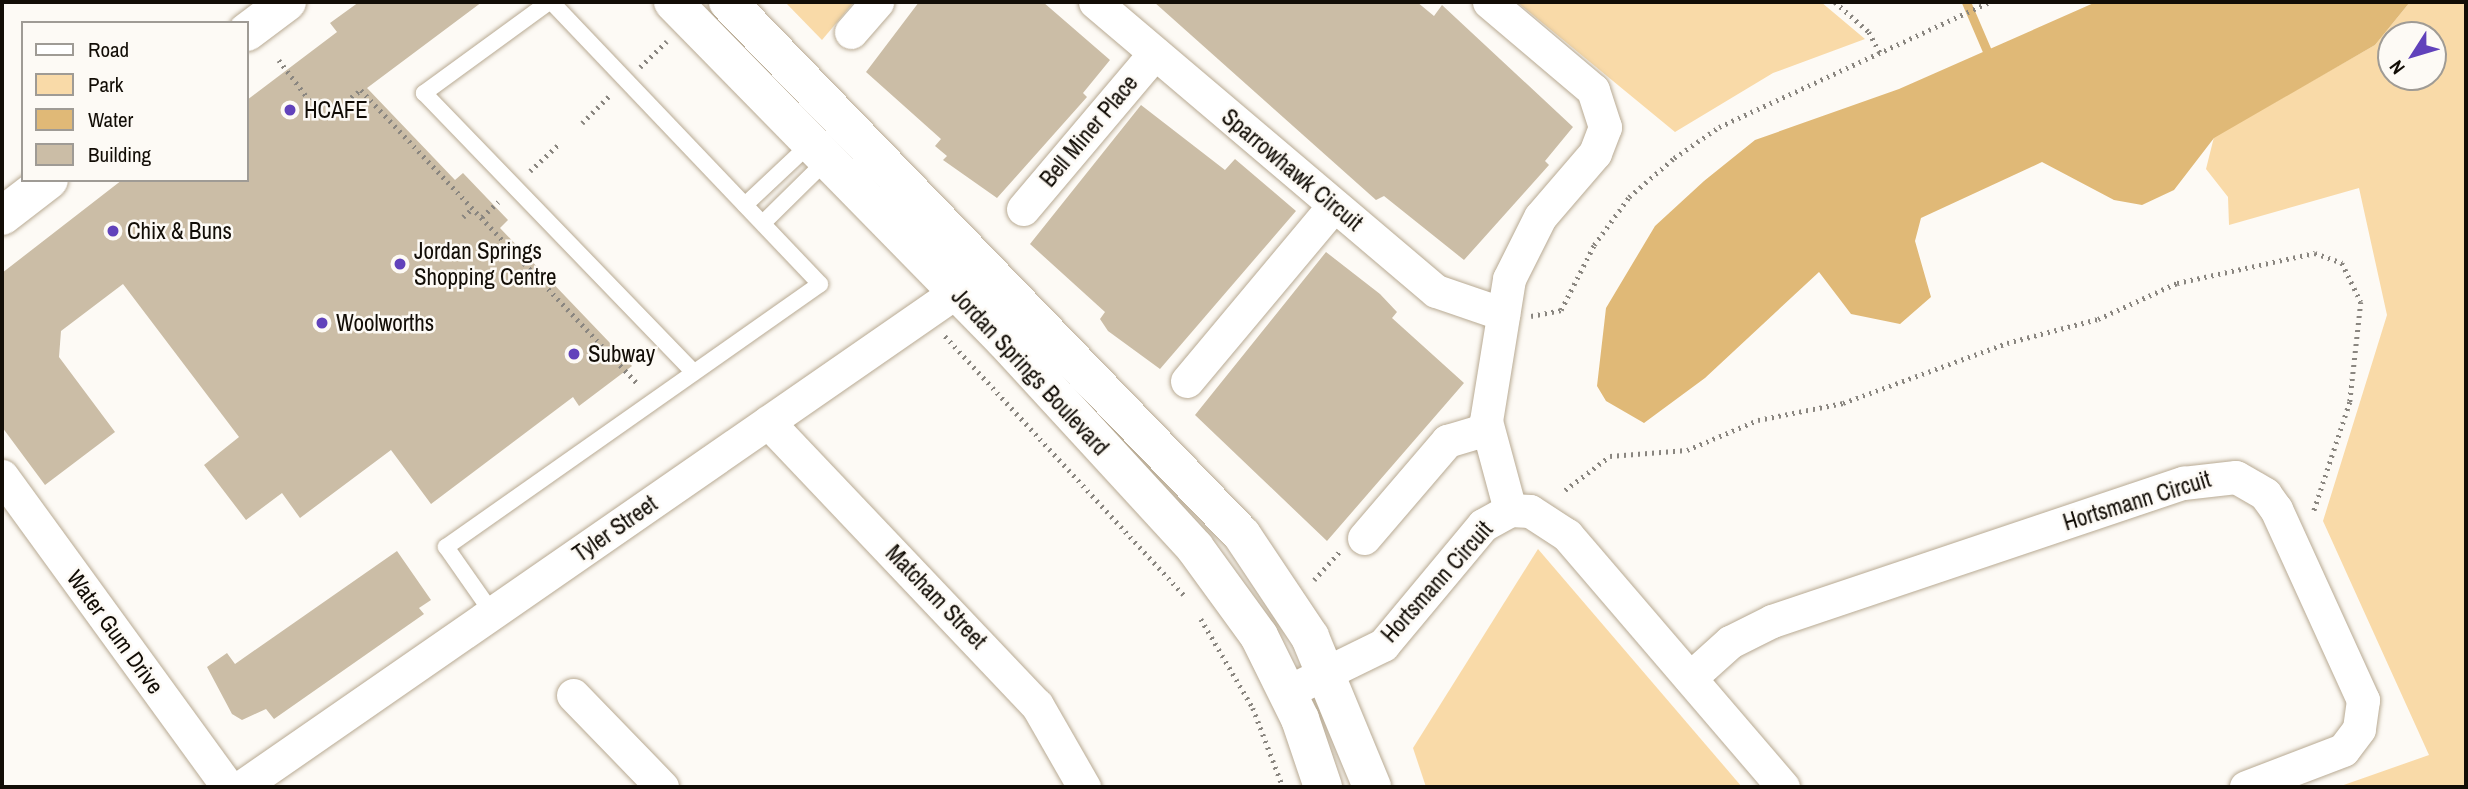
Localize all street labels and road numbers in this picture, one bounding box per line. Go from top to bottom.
street label: Bell Miner Place [1034,70,1144,192]
street label: Sparrowhawk Circuit [1216,103,1368,237]
street label: Jordan Springs Boulevard [946,283,1114,461]
street label: Hortsmann Circuit [2060,465,2214,537]
street label: Tyler Street [568,490,662,568]
street label: Hortsmann Circuit [1376,516,1498,648]
street label: Matcham Street [880,540,992,654]
street label: Water Gum Drive [61,565,169,699]

